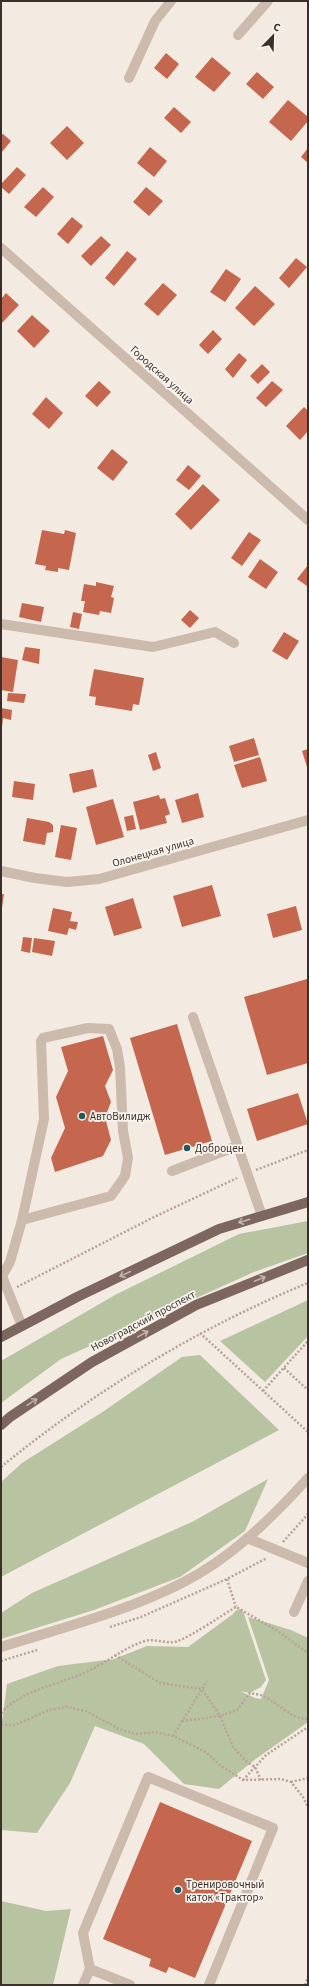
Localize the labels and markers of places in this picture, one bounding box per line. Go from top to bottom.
place label: АвтоВилидж [90,1109,151,1124]
marker: АвтоВилидж [77,1111,87,1121]
place label: Доброцен [195,1141,244,1156]
marker: Доброцен [182,1143,192,1153]
place label: Тренировочный каток «Трактор» [186,1877,264,1905]
marker: Тренировочный каток «Трактор» [173,1885,183,1895]

